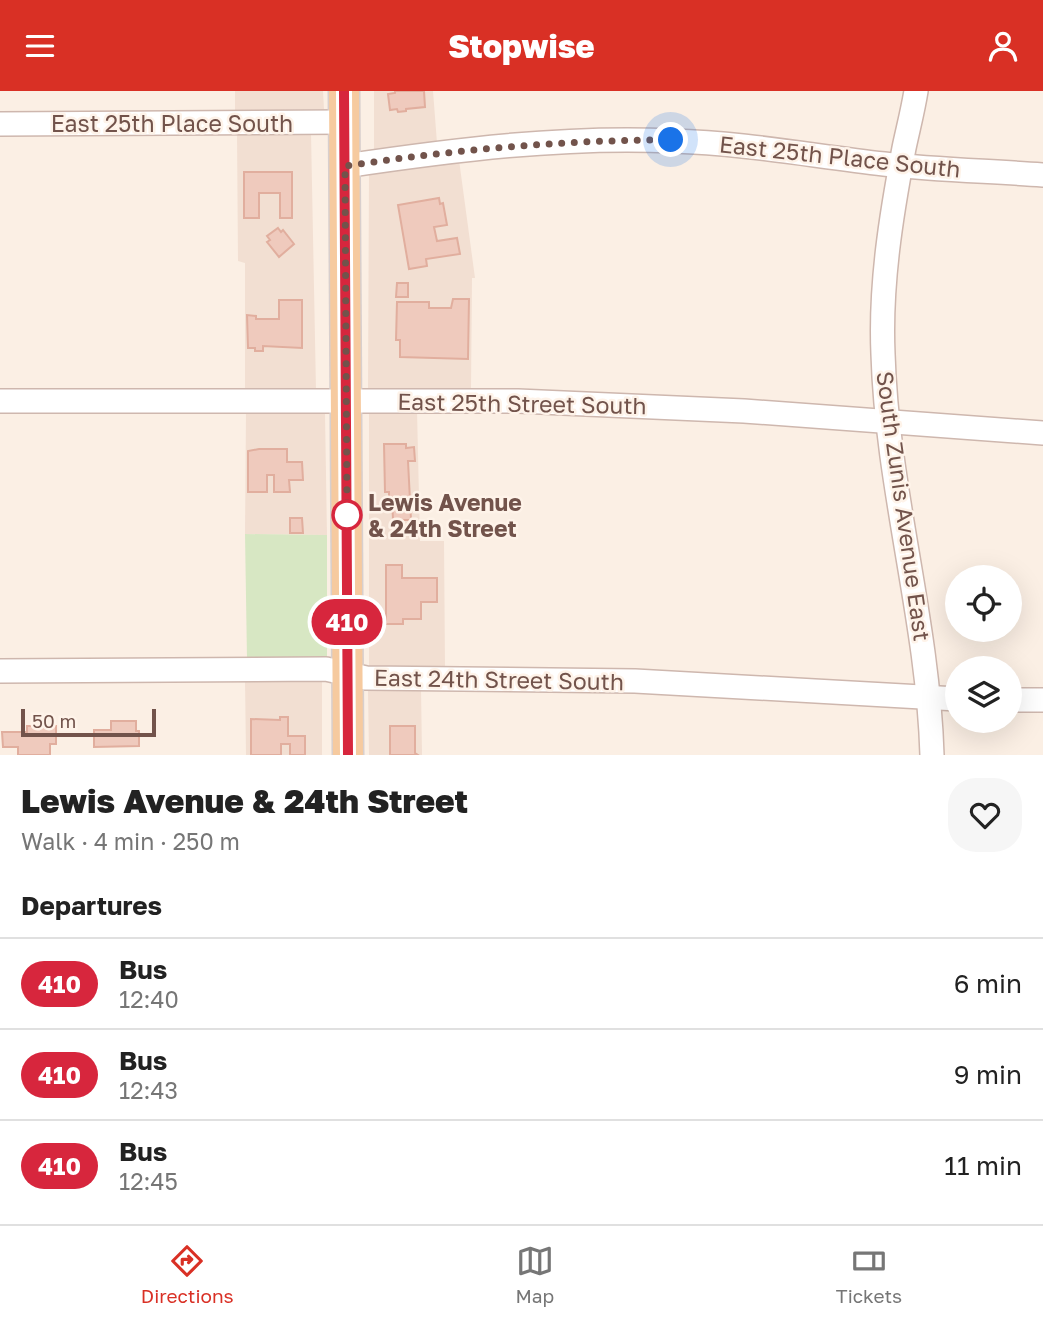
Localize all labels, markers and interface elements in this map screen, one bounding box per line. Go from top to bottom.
icon: menu [21,27,59,65]
text: Stopwise [448,27,595,65]
icon: person [984,27,1022,65]
street label: East 25th Place South [51,109,293,137]
your location [653,122,688,157]
street label: East 25th Place South [718,129,962,183]
street label: South Zunis Avenue East [871,369,937,643]
street label: East 25th Street South [397,387,647,419]
place label: Lewis Avenue & 24th Street [368,488,522,542]
marker: Lewis Avenue & 24th Street [332,500,362,530]
map controls [945,565,1022,733]
button: locate [945,565,1022,642]
line badge: 410 [307,599,387,645]
text: 410 [326,607,368,636]
button: layers [945,656,1022,733]
street label: East 24th Street South [374,663,624,695]
scale bar [21,706,156,738]
text: 50 m [32,709,76,732]
button: heart [948,778,1022,852]
text: Lewis Avenue & 24th Street [21,781,468,820]
text: Walk · 4 min · 250 m [21,827,240,855]
text: Departures [21,890,162,921]
text: Bus [119,954,167,985]
text: 6 min [954,968,1022,999]
text: 410 [38,969,81,998]
text: 12:40 [119,985,179,1013]
text: Bus [119,1045,167,1076]
text: 9 min [954,1059,1022,1090]
text: 410 [38,1060,81,1089]
text: 12:43 [119,1076,178,1104]
text: Bus [119,1136,167,1167]
text: 11 min [944,1150,1022,1181]
text: 410 [38,1151,81,1180]
text: 12:45 [119,1167,178,1195]
tab: Directions [141,1242,234,1307]
tab: Map [515,1242,554,1307]
tab: Tickets [836,1242,902,1307]

